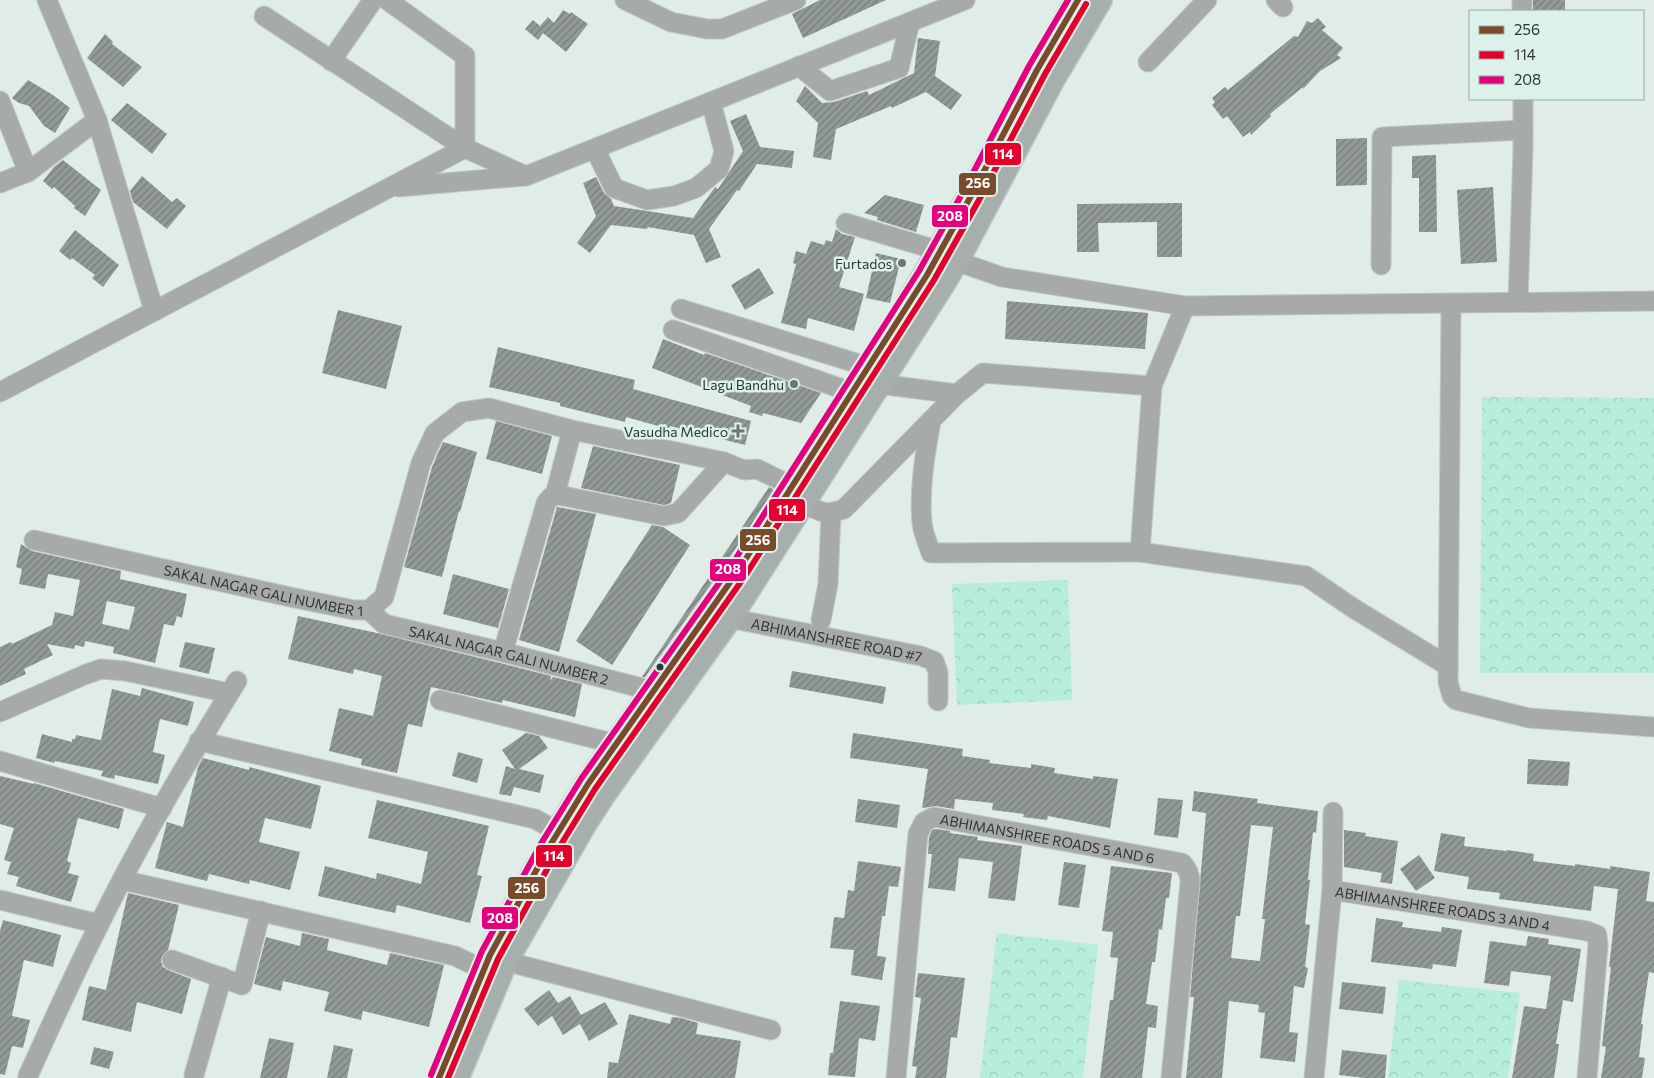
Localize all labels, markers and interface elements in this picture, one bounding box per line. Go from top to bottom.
legend [1469,10,1644,100]
text: 256 [1514,20,1540,38]
text: 114 [1514,45,1536,63]
text: 208 [1514,70,1541,88]
line badge: 114 [984,142,1022,166]
text: 114 [992,145,1014,162]
line badge: 256 [958,172,997,196]
text: 256 [966,174,991,191]
line badge: 208 [931,204,969,228]
text: 208 [937,207,963,224]
place label: Furtados [835,255,892,272]
marker: Furtados [896,257,908,269]
place label: Lagu Bandhu [702,376,784,393]
marker: Lagu Bandhu [788,378,800,390]
place label: Vasudha Medico [624,423,728,440]
marker: Vasudha Medico [732,425,744,437]
line badge: 114 [768,498,806,522]
text: 114 [776,501,798,518]
line badge: 256 [739,528,777,552]
text: 256 [746,531,771,548]
line badge: 208 [709,558,747,582]
text: 208 [715,560,741,577]
street label: SAKAL NAGAR GALI NUMBER 1 [162,561,363,619]
street label: ABHIMANSHREE ROAD #7 [750,614,924,665]
street label: SAKAL NAGAR GALI NUMBER 2 [407,622,611,688]
unlabelled marker [655,662,665,672]
street label: ABHIMANSHREE ROADS 5 AND 6 [939,810,1156,866]
line badge: 114 [535,844,573,868]
text: 114 [543,847,565,864]
line badge: 256 [507,876,546,900]
text: 256 [515,879,540,896]
street label: ABHIMANSHREE ROADS 3 AND 4 [1334,882,1552,934]
line badge: 208 [481,906,519,930]
text: 208 [487,909,513,926]

